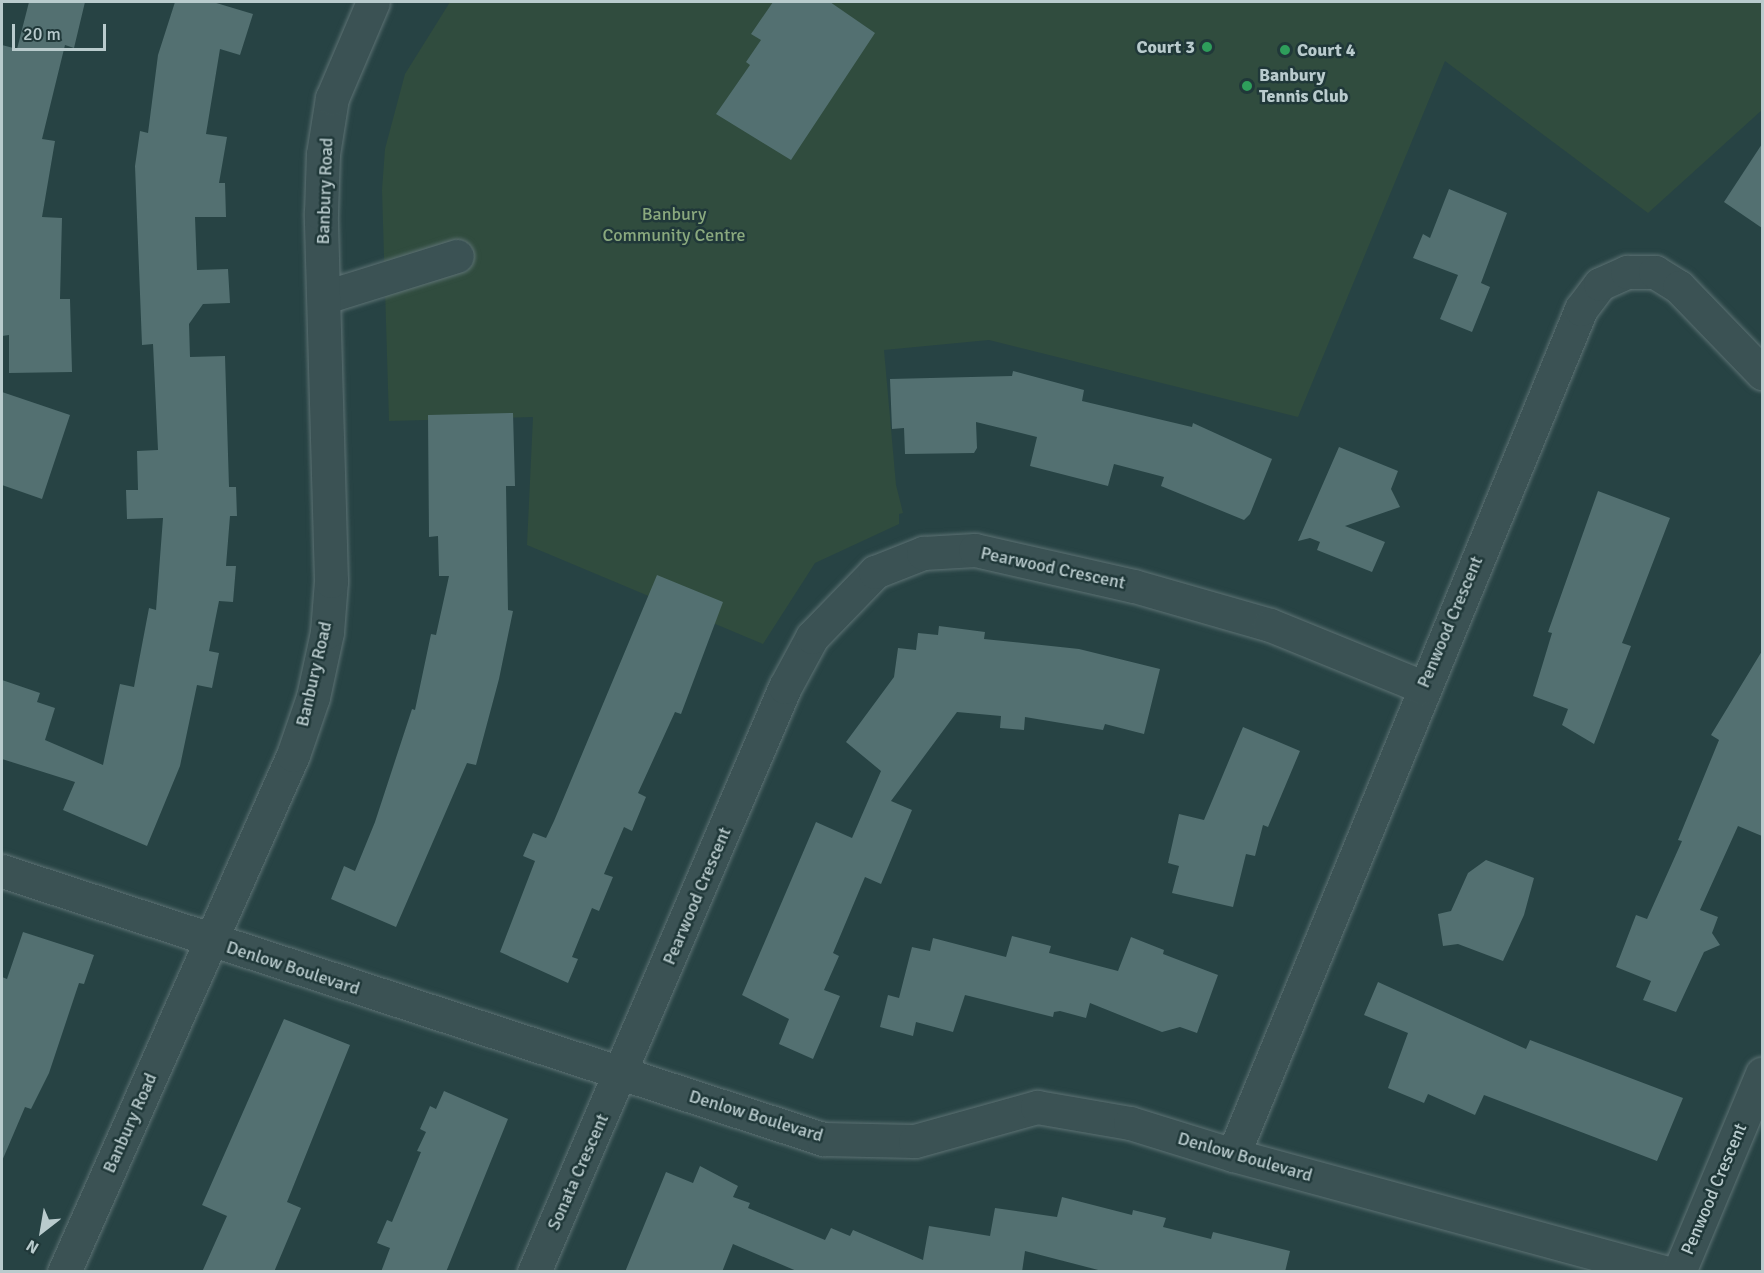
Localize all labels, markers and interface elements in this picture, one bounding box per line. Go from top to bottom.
scale bar [15,12,110,50]
text: 20 m [23,23,61,45]
place label: Court 3 [1137,36,1195,58]
place label: Court 4 [1297,39,1355,61]
marker: Court 3 [1200,40,1214,54]
marker: Court 4 [1278,43,1292,57]
place label: Banbury Tennis Club [1259,65,1348,107]
marker: Banbury Tennis Club [1240,79,1254,93]
street label: Banbury Road [312,137,338,245]
park label: Banbury Community Centre [602,204,746,246]
street label: Pearwood Crescent [979,542,1127,594]
street label: Penwood Crescent [1413,553,1487,691]
street label: Banbury Road [291,619,337,729]
street label: Pearwood Crescent [658,824,736,968]
street label: Denlow Boulevard [224,936,362,1000]
street label: Banbury Road [98,1070,162,1176]
street label: Denlow Boulevard [686,1085,826,1147]
street label: Sonata Crescent [543,1110,613,1234]
street label: Penwood Crescent [1677,1120,1751,1258]
street label: Denlow Boulevard [1175,1127,1315,1187]
north arrow [12,1201,72,1261]
text: N [23,1235,43,1258]

